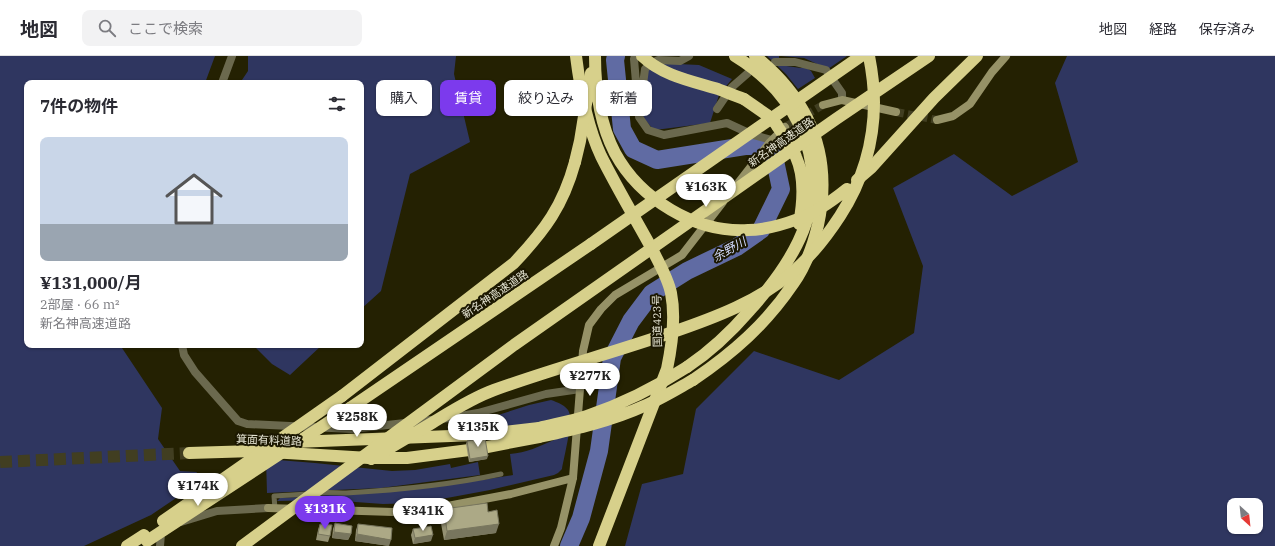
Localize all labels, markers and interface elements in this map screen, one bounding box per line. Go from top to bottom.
search box [82,10,362,46]
text: 地図 [20,17,58,41]
icon: search [96,17,118,39]
text: ここで検索 [128,19,203,38]
text: 地図 [1099,20,1127,38]
text: 経路 [1149,20,1177,38]
text: 保存済み [1199,20,1255,38]
chip: 購入 [376,80,432,116]
chip: 賃貸 [440,80,496,116]
chip: 絞り込み [504,80,588,116]
chip: 新着 [596,80,652,116]
icon: filters [326,93,348,115]
text: 7件の物件 [40,95,118,117]
street label: 新名神高速道路 [745,114,817,170]
icon: home [158,163,230,235]
pin: ¥163K [678,174,734,208]
text: ¥163K [685,178,727,195]
water label: 余野川 [710,233,750,264]
street label: 新名神高速道路 [459,267,531,321]
text: ¥131,000/月 [40,272,142,294]
street label: 国道423号 [650,294,664,348]
text: 2部屋 · 66 m² [40,296,120,313]
text: 新名神高速道路 [40,315,131,332]
pin: ¥277K [562,363,618,397]
text: ¥277K [569,367,611,384]
pin: ¥258K [329,404,385,438]
text: ¥258K [336,408,378,425]
pin: ¥135K [450,414,506,448]
text: ¥135K [457,418,499,435]
street label: 箕面有料道路 [236,432,302,448]
pin: ¥174K [170,473,226,507]
text: ¥174K [177,477,219,494]
pin: ¥131K [297,496,353,530]
pin: ¥341K [395,498,451,532]
north arrow [1227,498,1263,534]
map controls [1227,498,1263,534]
text: ¥131K [304,500,346,517]
text: ¥341K [402,502,444,519]

